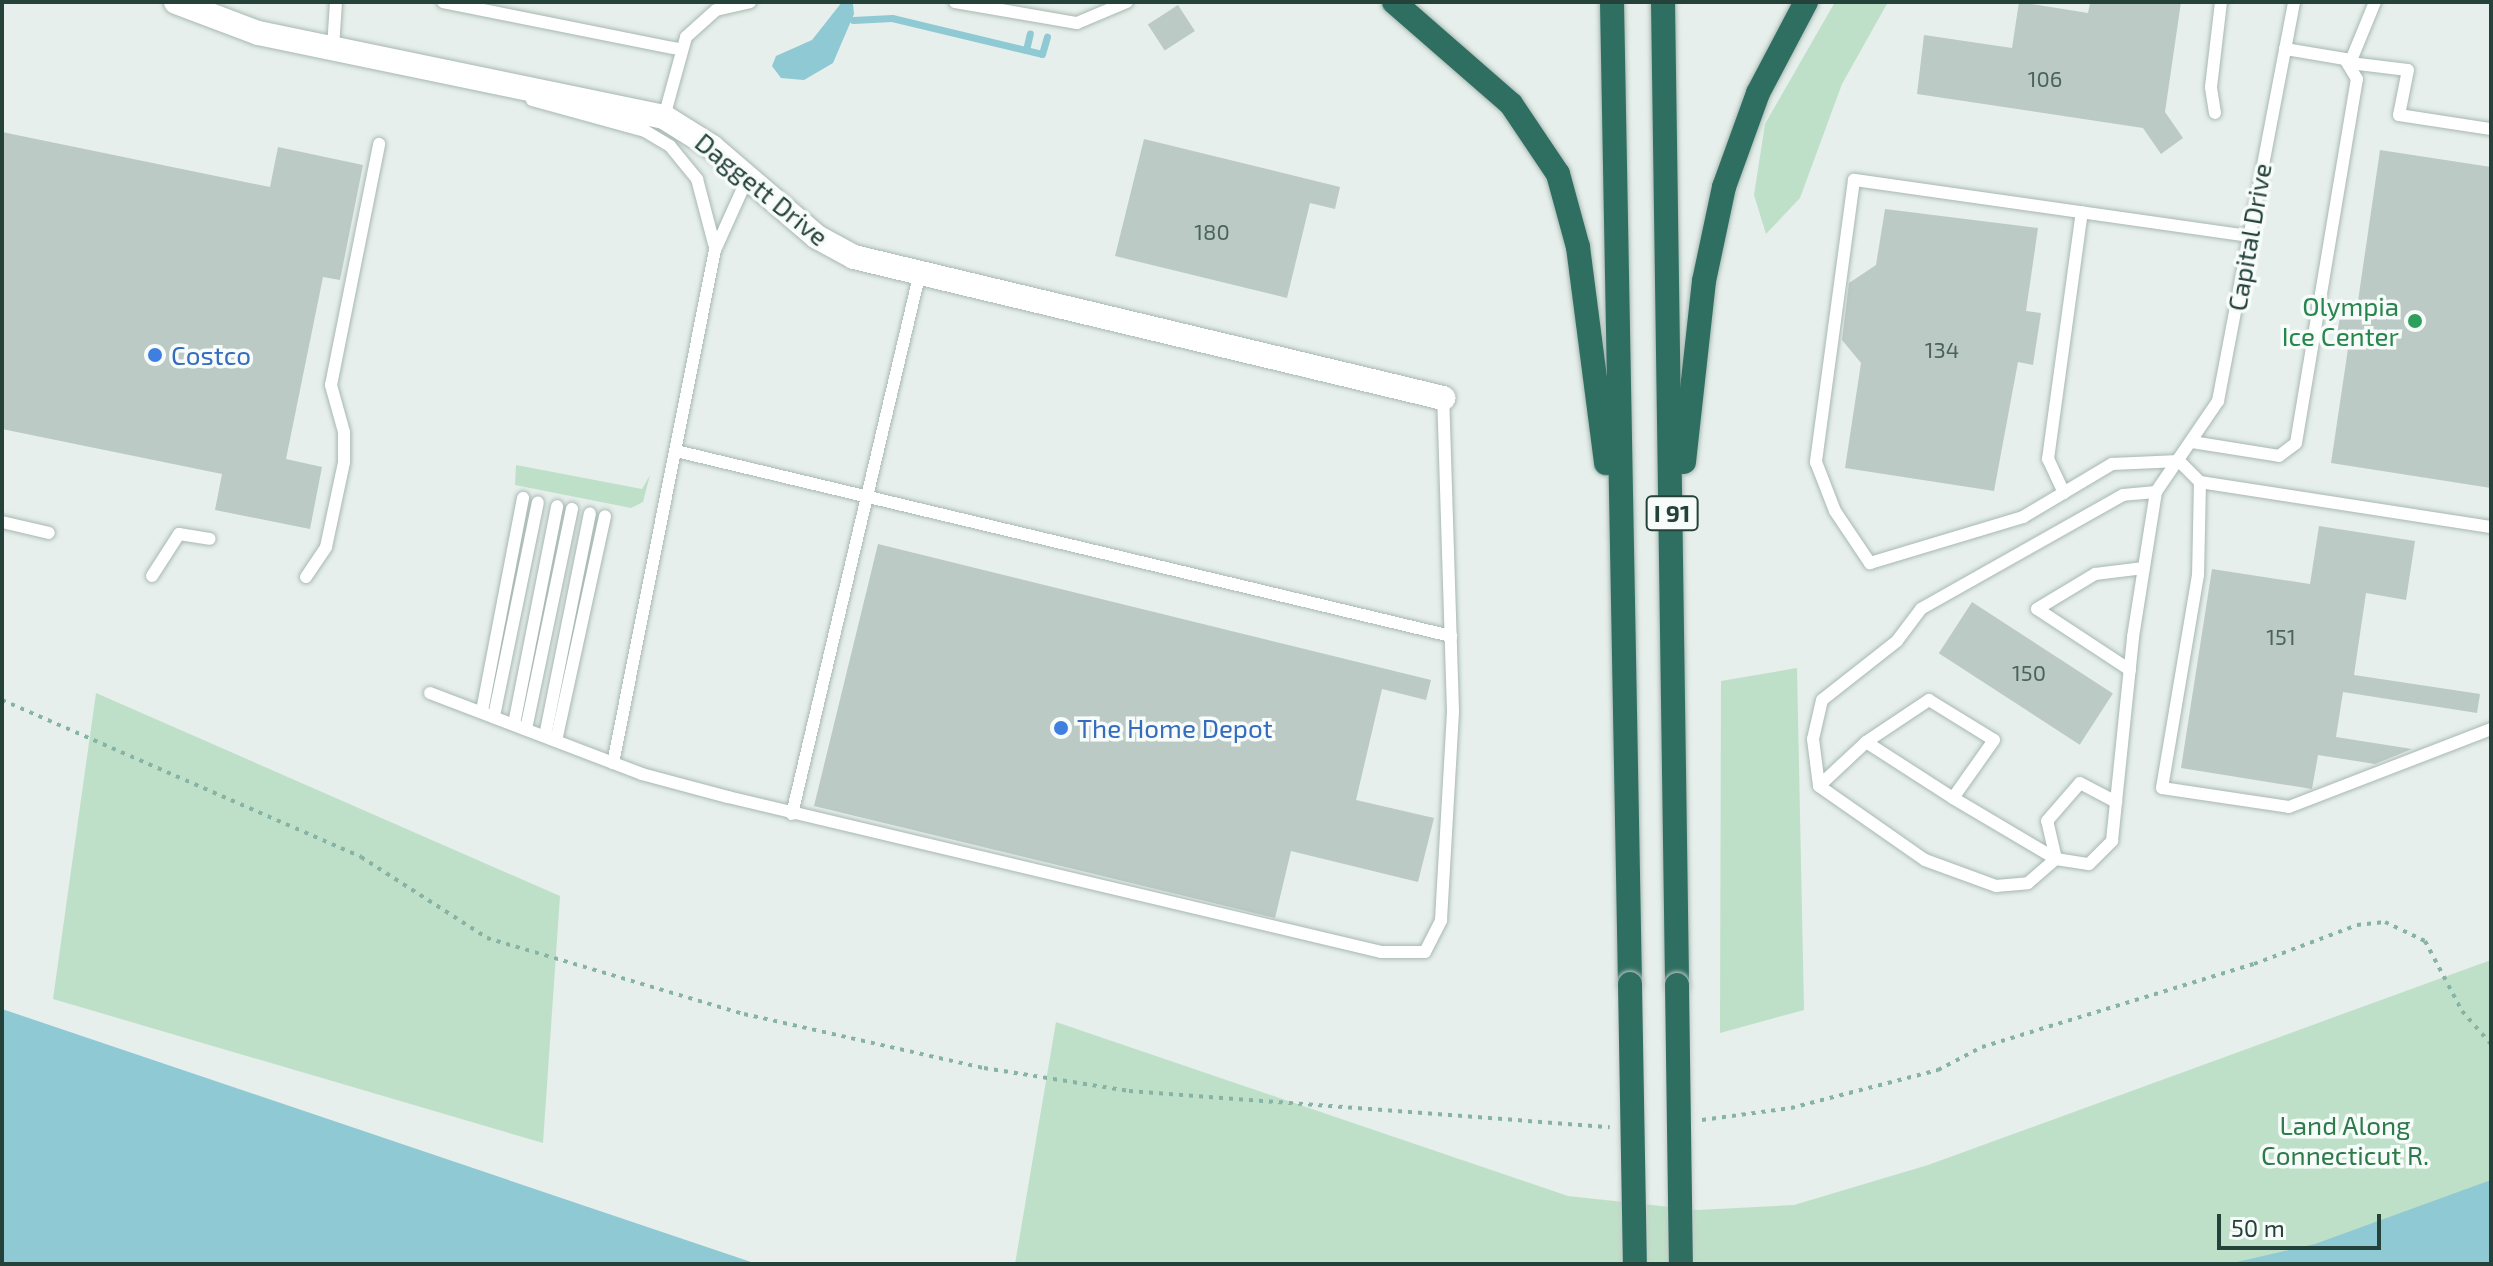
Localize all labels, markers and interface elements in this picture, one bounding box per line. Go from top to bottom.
house number: 106 [2028,66,2062,92]
street label: Daggett Drive [689,126,835,252]
street label: Capital Drive [2221,160,2277,314]
house number: 180 [1194,219,1230,245]
place label: Olympia Ice Center [2282,290,2399,352]
marker: Olympia Ice Center [2406,312,2424,330]
house number: 134 [1925,337,1959,363]
place label: Costco [171,339,251,371]
marker: Costco [146,346,164,364]
road number: I 91 [1644,493,1700,533]
house number: 151 [2266,624,2296,650]
house number: 150 [2012,660,2046,686]
place label: The Home Depot [1077,712,1273,744]
marker: The Home Depot [1052,719,1070,737]
park label: Land Along Connecticut R. [2261,1109,2429,1170]
scale bar [2221,1198,2385,1248]
text: 50 m [2231,1213,2285,1242]

